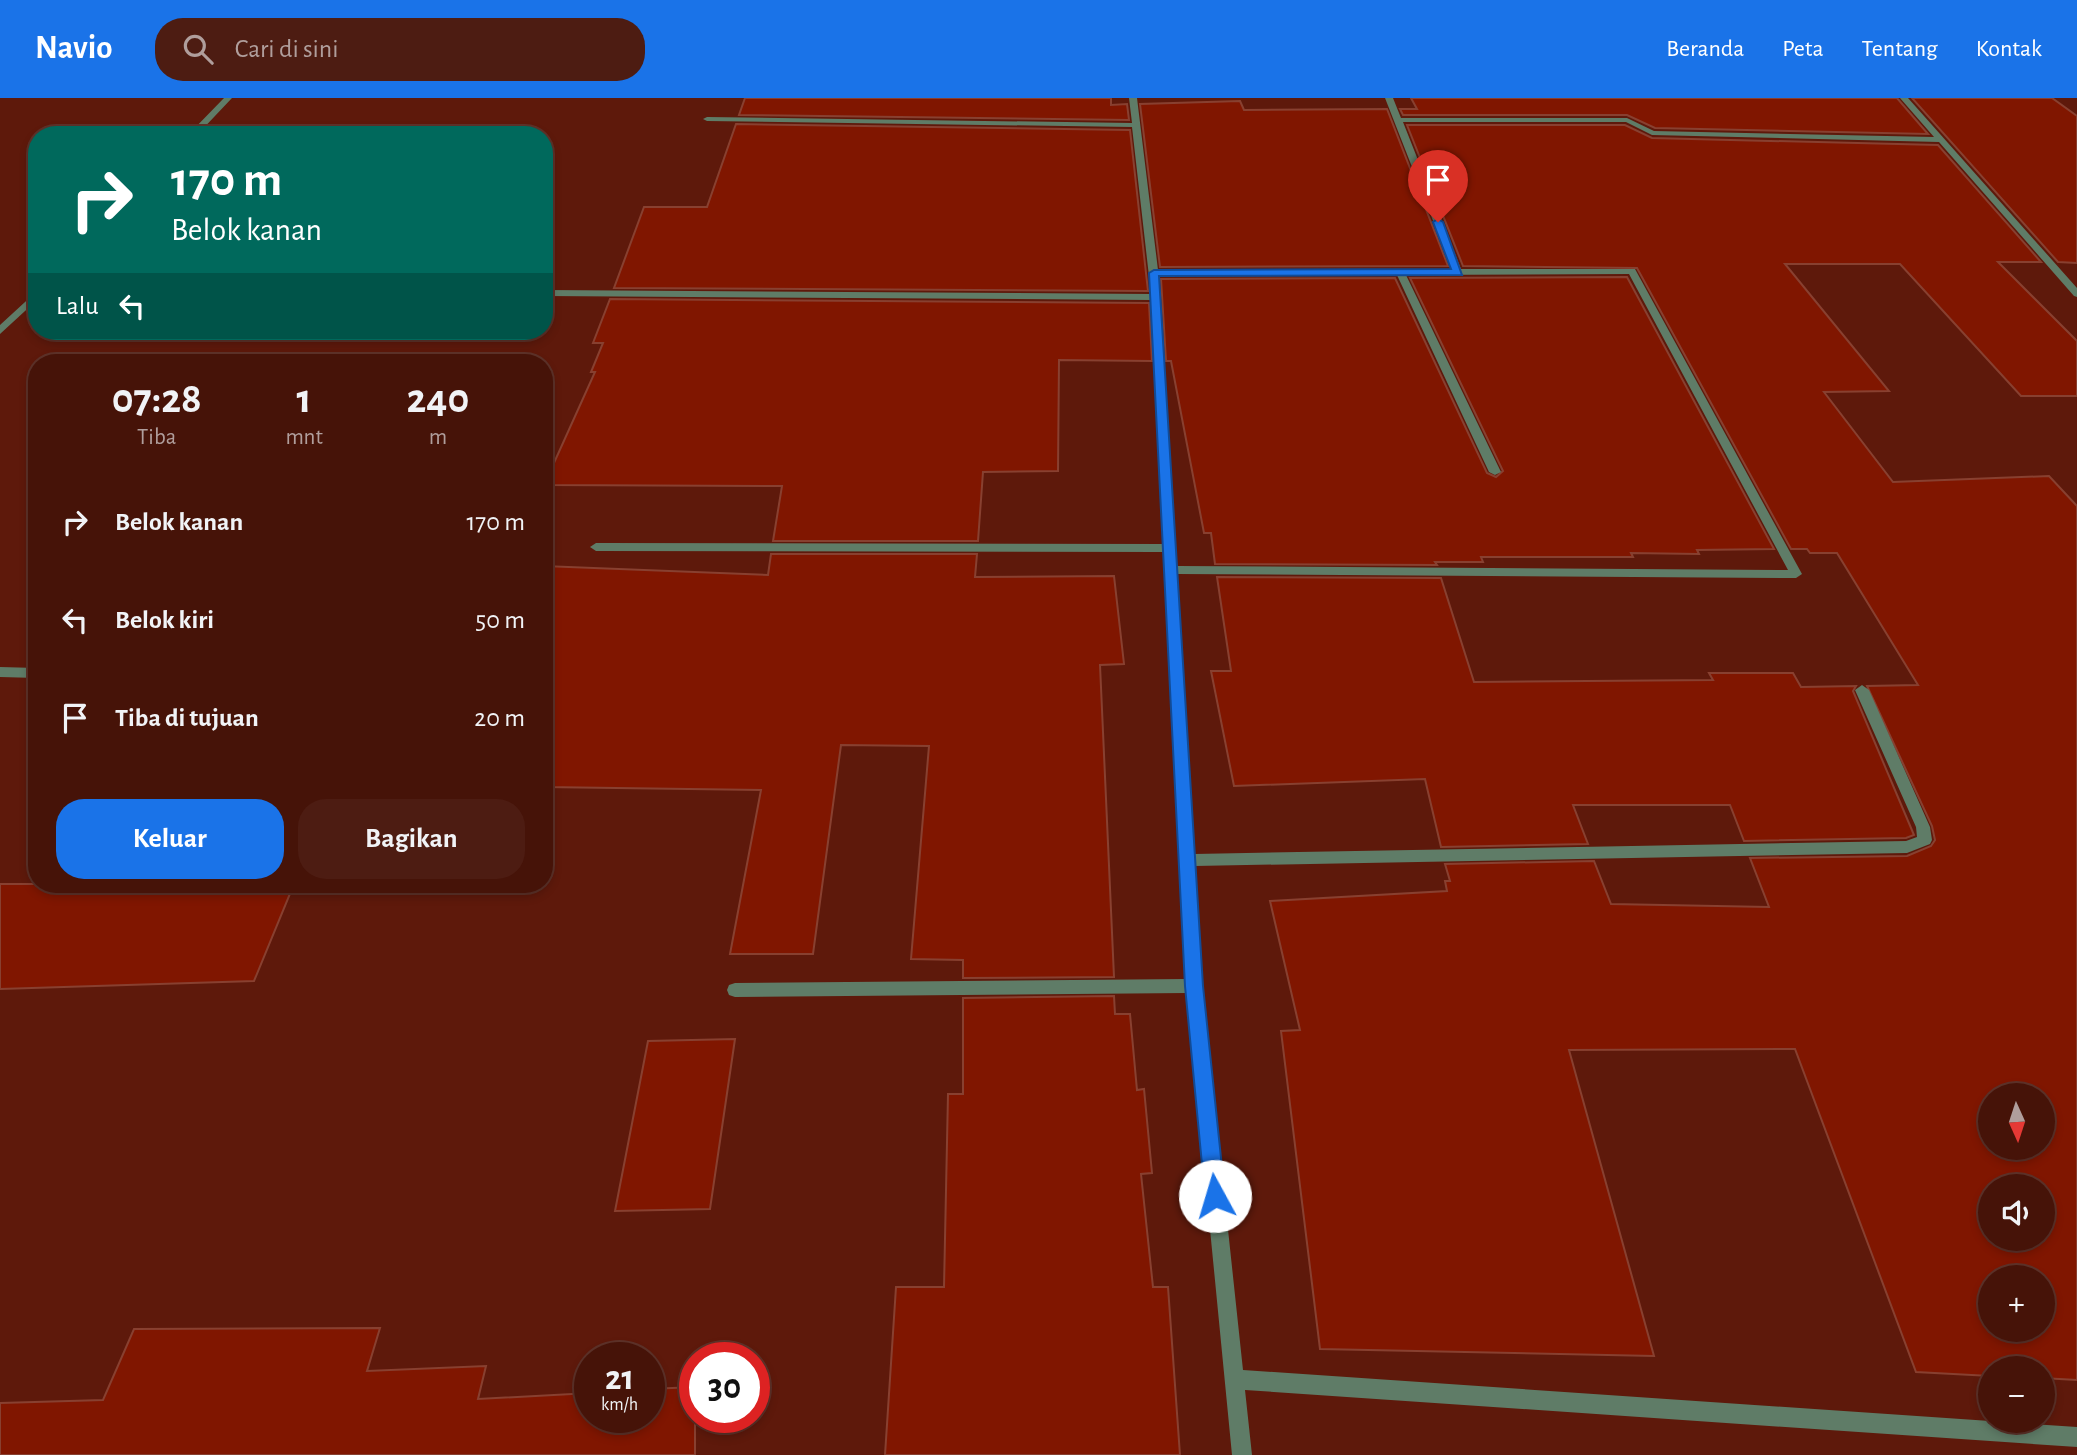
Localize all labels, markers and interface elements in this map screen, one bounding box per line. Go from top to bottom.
search box [155,18,645,81]
icon: search [179,30,217,68]
text: Navio [35,32,113,65]
text: Cari di sini [235,36,339,62]
text: Beranda [1666,37,1744,61]
text: Peta [1782,37,1824,61]
text: Tentang [1862,37,1938,61]
text: Kontak [1976,37,2042,61]
pin [1408,150,1468,222]
icon: right [56,154,147,245]
text: 170 m [171,156,282,205]
icon: arrive [1419,161,1457,199]
text: Belok kanan [171,214,322,246]
icon: left [113,287,151,325]
text: Lalu [56,293,99,319]
text: 07:28 [112,378,202,420]
text: 1 [297,378,312,420]
text: 240 [407,378,469,420]
text: Tiba [137,426,176,449]
text: mnt [285,426,323,449]
text: m [429,426,447,449]
icon: right [56,503,94,541]
text: Belok kanan [115,509,243,535]
text: 170 m [466,509,525,535]
icon: left [56,601,94,639]
text: Belok kiri [115,607,214,633]
text: 50 m [475,607,525,633]
icon: arrive [56,699,94,737]
text: Tiba di tujuan [115,705,259,731]
text: 20 m [474,705,525,731]
button: Keluar [56,799,284,879]
button: Bagikan [298,799,525,879]
north arrow [1978,1083,2054,1160]
map controls [1978,1083,2055,1433]
position arrow [1178,1159,1252,1233]
button: sound [1978,1174,2055,1251]
button: + [1978,1265,2055,1342]
speed limit sign: 30 [679,1342,770,1433]
button: − [1978,1356,2055,1433]
text: 21 [605,1361,634,1396]
text: km/h [601,1396,638,1414]

